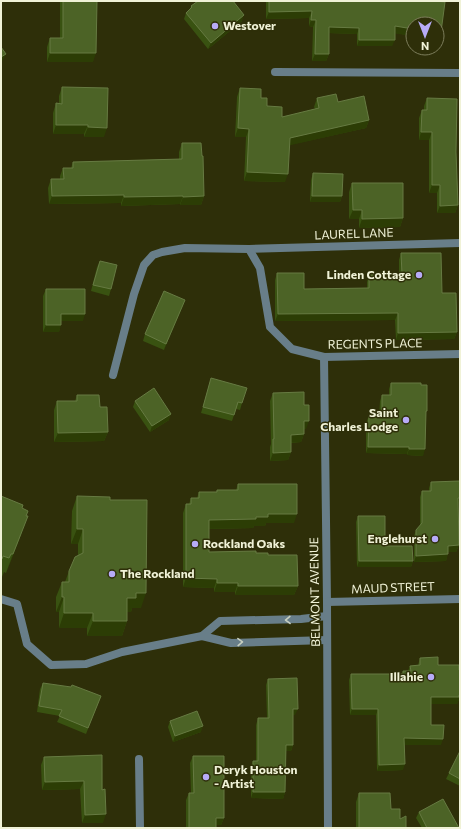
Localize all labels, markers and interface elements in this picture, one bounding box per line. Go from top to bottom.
north arrow [405,16,445,56]
place label: Westover [223,18,276,32]
marker: Westover [210,21,220,31]
text: N [421,40,429,53]
street label: LAUREL LANE [314,225,394,241]
place label: Linden Cottage [327,267,411,281]
marker: Linden Cottage [414,270,424,280]
street label: REGENTS PLACE [327,335,423,351]
place label: Saint Charles Lodge [320,405,398,433]
marker: Saint Charles Lodge [401,415,411,425]
place label: Englehurst [368,531,427,545]
marker: Englehurst [430,534,440,544]
place label: Rockland Oaks [203,536,286,550]
street label: BELMONT AVENUE [306,537,322,647]
marker: Rockland Oaks [190,539,200,549]
place label: The Rockland [120,566,195,580]
marker: The Rockland [107,569,117,579]
street label: MAUD STREET [351,579,435,595]
one-way arrow [285,616,291,624]
one-way arrow [237,638,243,647]
place label: Illahie [390,669,423,683]
marker: Illahie [426,672,436,682]
place label: Deryk Houston - Artist [214,762,298,790]
marker: Deryk Houston - Artist [201,772,211,782]

